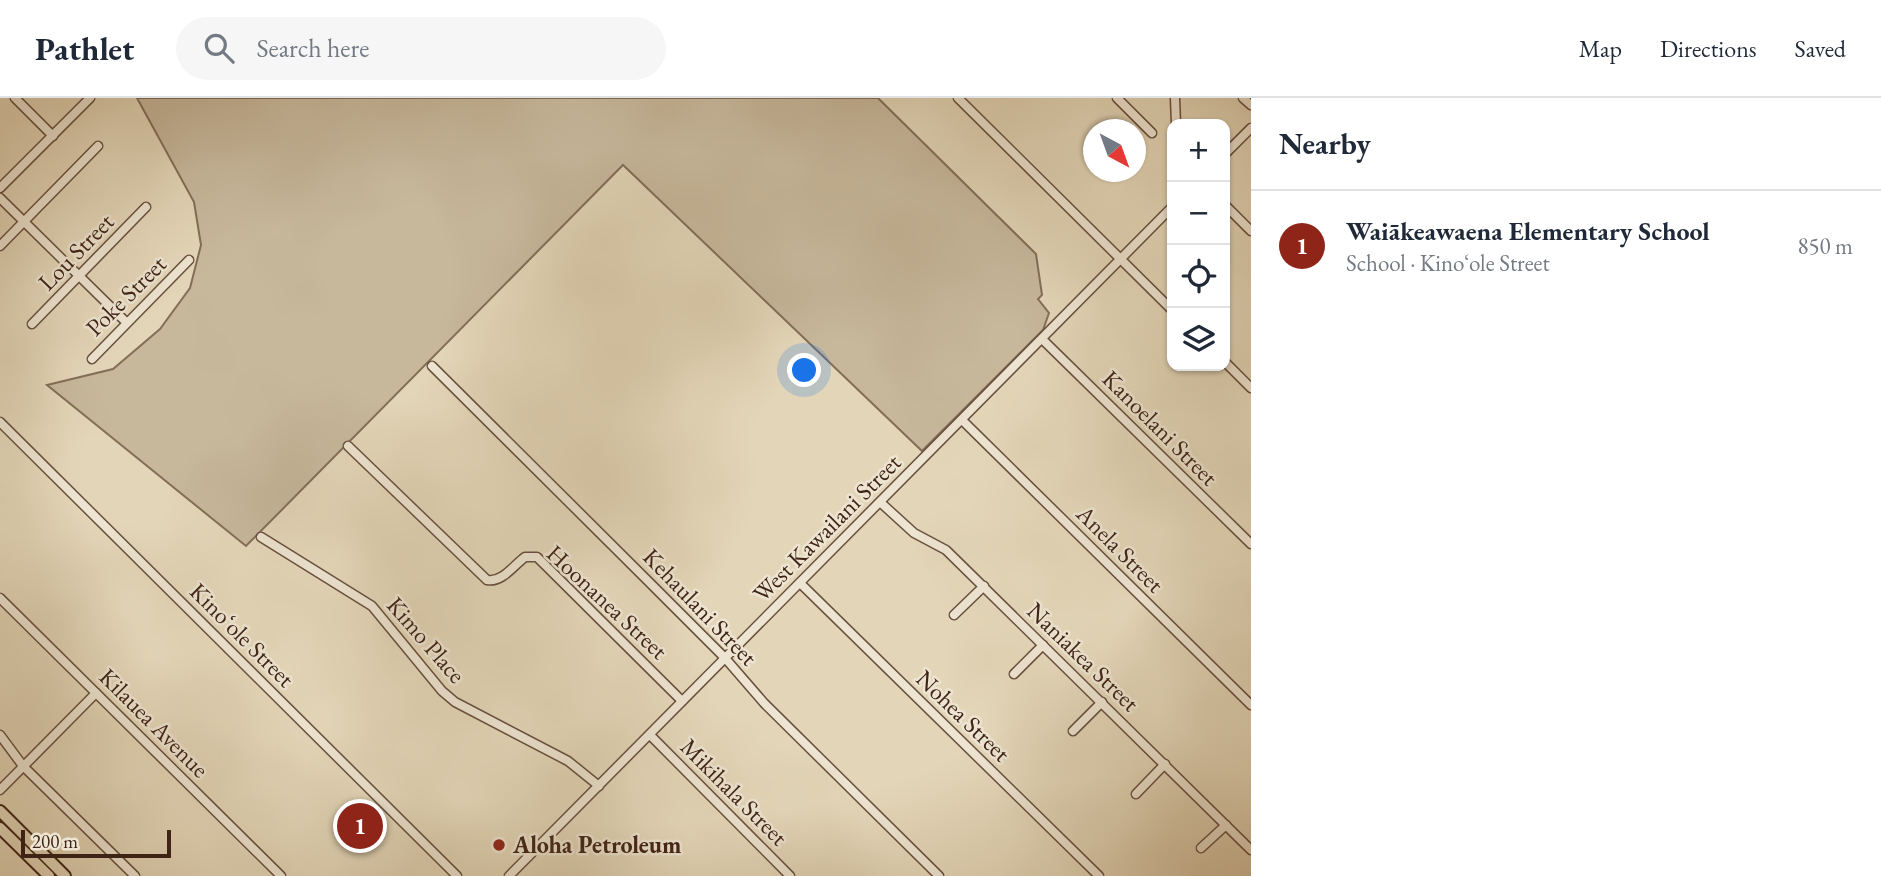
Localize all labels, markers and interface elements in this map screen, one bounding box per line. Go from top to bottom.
search box [176,17,666,80]
text: Pathlet [35,27,134,70]
icon: search [200,29,238,67]
text: Search here [256,31,369,65]
text: Map [1579,33,1622,64]
text: Directions [1660,33,1757,64]
text: Saved [1795,33,1846,64]
north arrow [1083,119,1146,182]
map controls [1167,119,1230,371]
button: + [1167,119,1230,182]
text: Nearby [1279,124,1371,163]
button: − [1167,182,1230,245]
street label: Lou Street [31,206,120,297]
text: Waiākeawaena Elementary School [1346,214,1710,248]
text: 1 [1296,231,1308,261]
text: 850 m [1797,231,1853,261]
button: locate [1167,245,1230,308]
street label: Poke Street [79,248,173,343]
text: School · Kinoʻole Street [1346,248,1550,278]
button: layers [1167,308,1230,371]
your location [787,353,821,387]
street label: Kanoelani Street [1096,363,1225,492]
street label: West Kawailani Street [746,447,908,608]
street label: Anela Street [1069,498,1171,599]
street label: Hoonanea Street [540,538,675,666]
street label: Kehaulani Street [637,541,765,672]
street label: Kinoʻole Street [183,576,302,694]
street label: Kimo Place [380,590,472,689]
street label: Naniakea Street [1021,595,1146,718]
street label: Kilauea Avenue [93,661,216,784]
street label: Nohea Street [910,663,1017,769]
street label: Mikihala Street [674,731,795,852]
pin: 1 [337,800,383,852]
scale bar [21,827,172,859]
text: 200 m [32,829,78,854]
place label: Aloha Petroleum [512,829,681,860]
marker: Aloha Petroleum [491,837,507,853]

